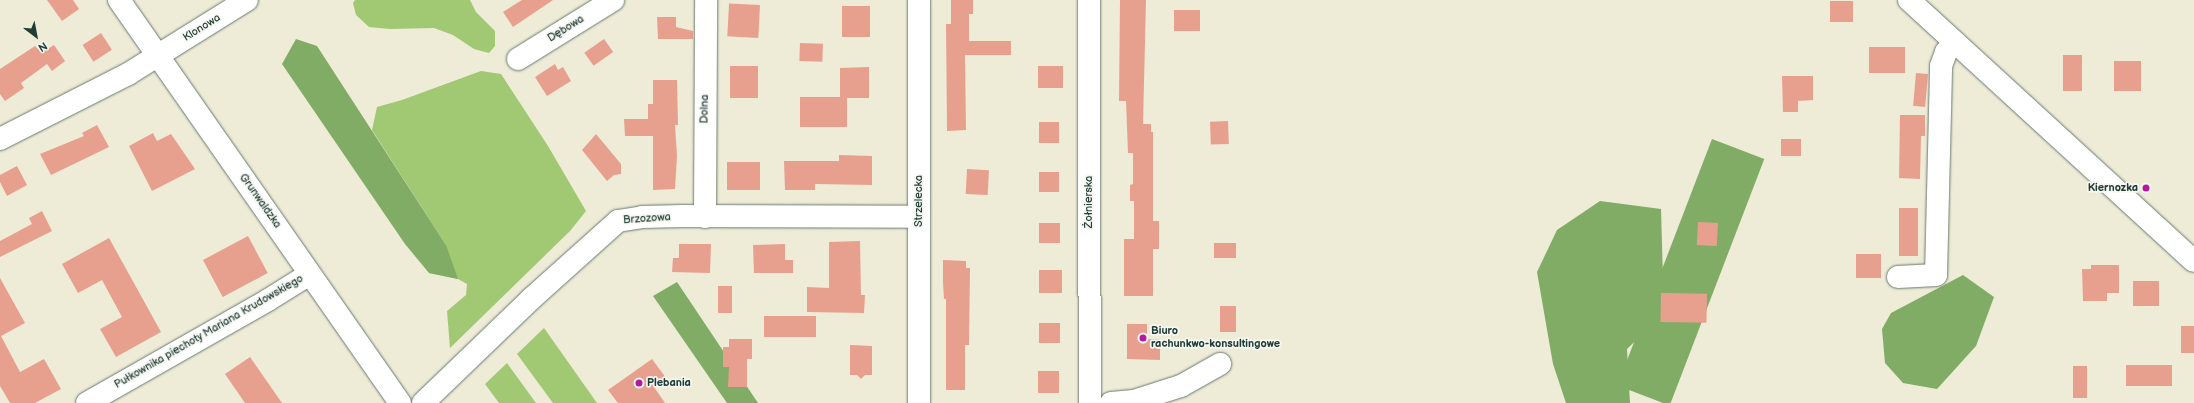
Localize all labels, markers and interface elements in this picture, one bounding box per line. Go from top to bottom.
street label: Klonowa [181,11,223,45]
street label: Dębowa [545,13,587,45]
north arrow [16,16,56,56]
text: N [36,39,50,54]
street label: Dolna [698,94,712,124]
street label: Grunwaldzka [236,171,284,231]
street label: Strzelecka [912,175,926,227]
street label: Żołnierska [1082,176,1096,228]
place label: Kiernozka [2088,181,2138,195]
marker: Kiernozka [2141,183,2151,193]
street label: Brzozowa [623,211,671,227]
street label: Pułkownika piechoty Mariana Krudowskiego [112,272,306,392]
place label: Biuro rachunkwo-konsultingowe [1151,325,1280,351]
marker: Biuro rachunkwo-konsultingowe [1138,333,1148,343]
place label: Plebania [647,376,691,390]
marker: Plebania [634,378,644,388]

